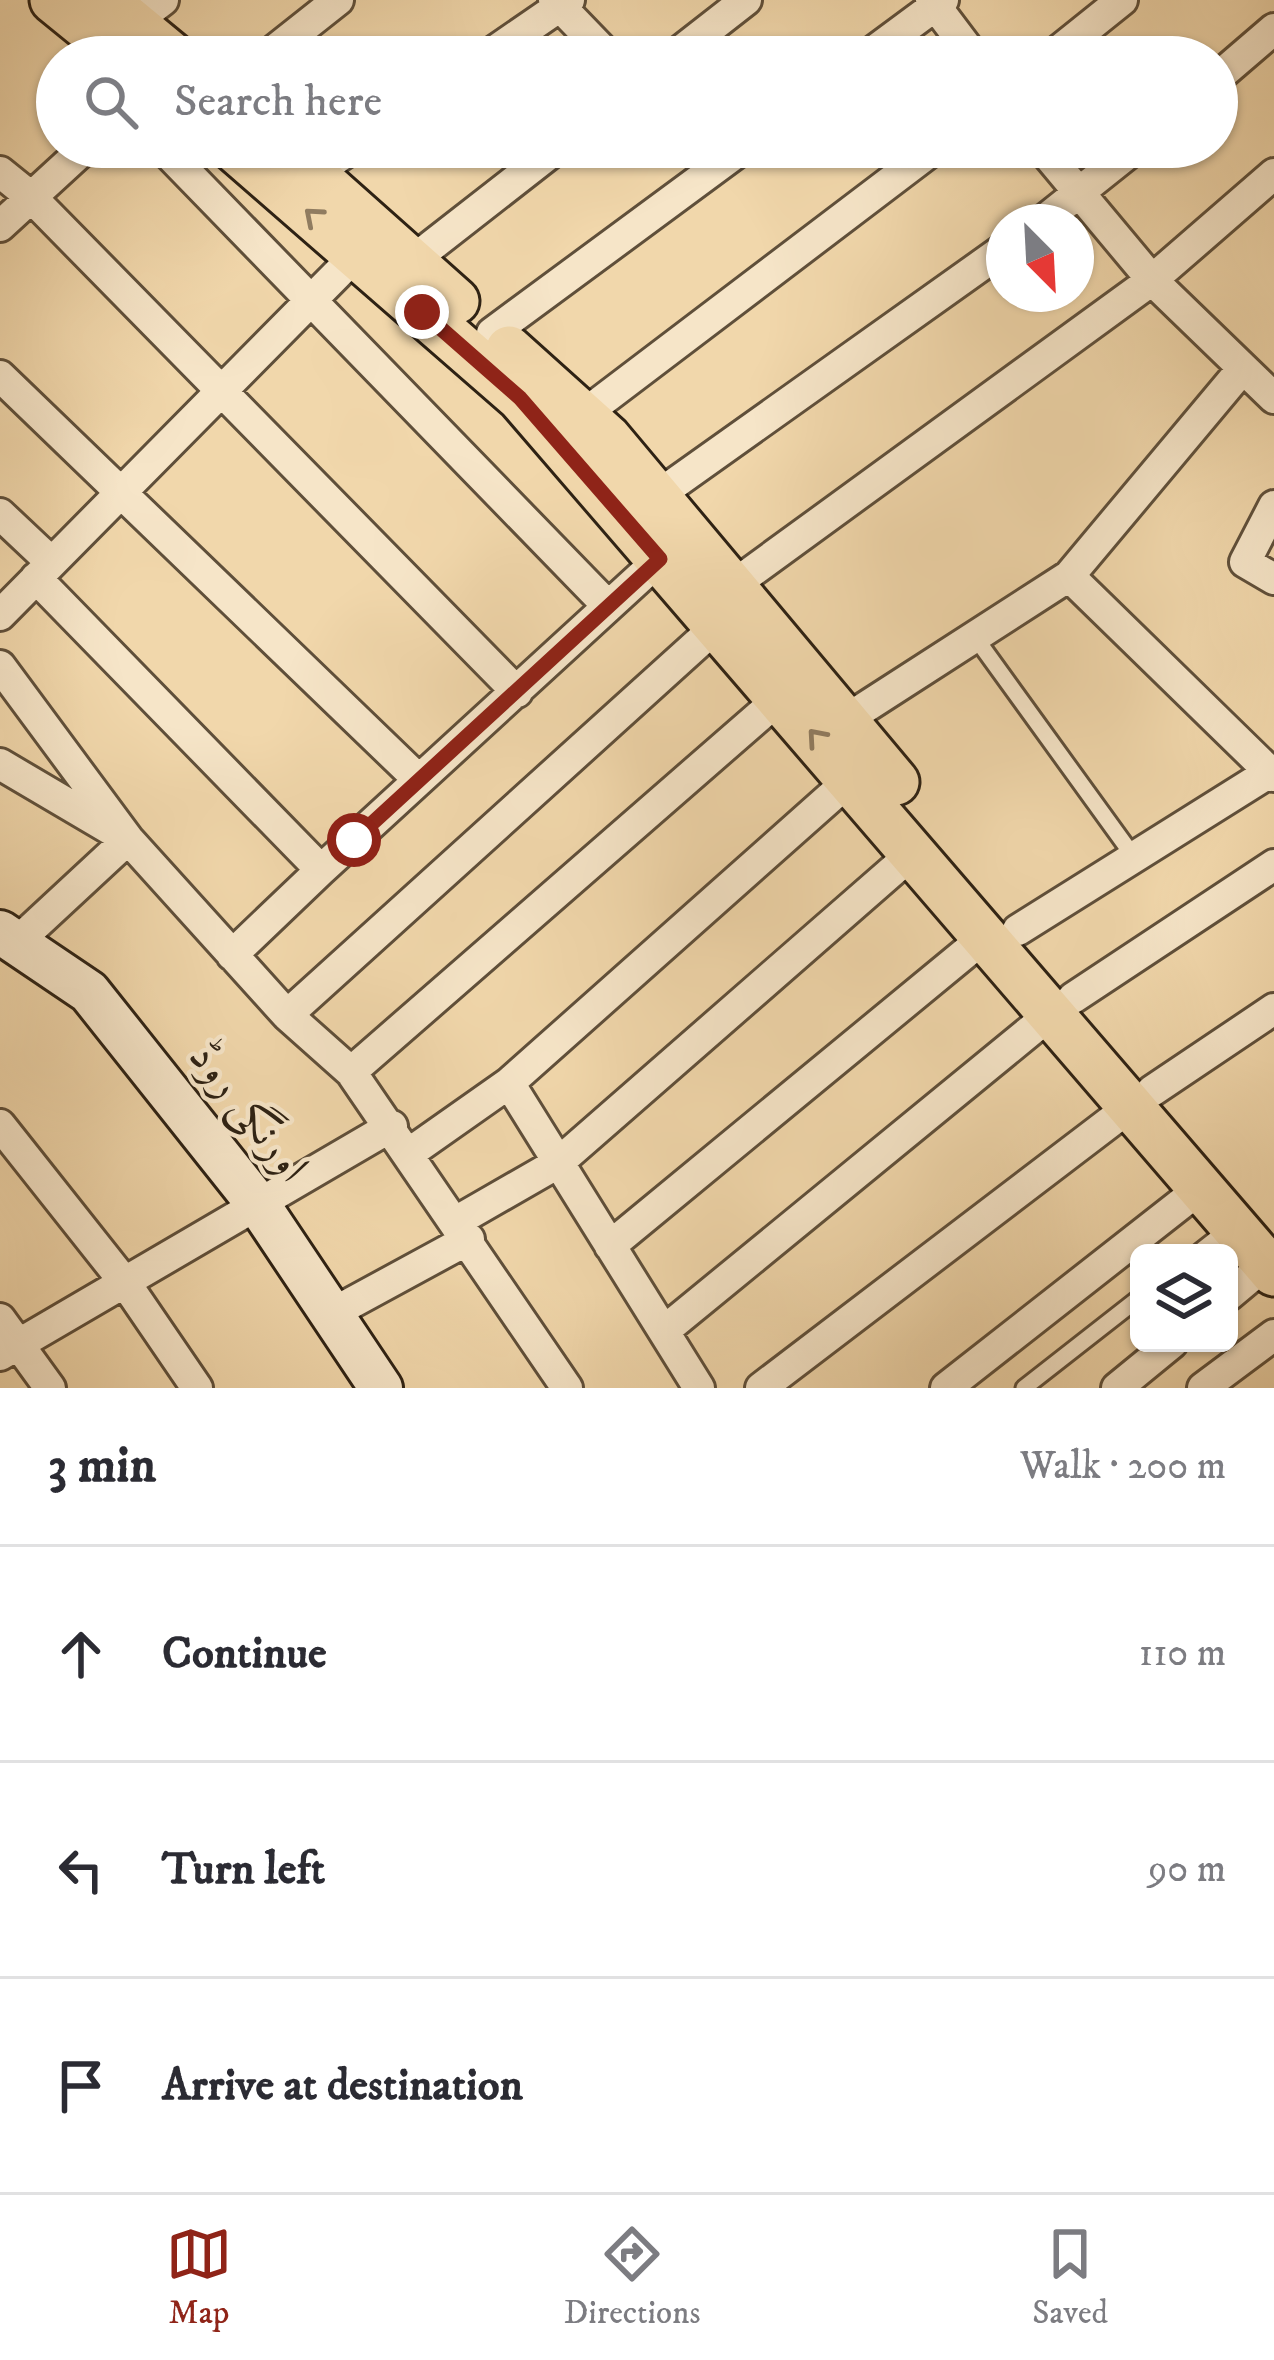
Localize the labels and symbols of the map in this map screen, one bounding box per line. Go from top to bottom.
north arrow [986,204,1094,312]
one-way arrow [305,209,327,230]
route end [395,285,449,339]
one-way arrow [809,729,830,751]
route start [327,813,381,867]
street label: اورنگی روڈ [176,1030,321,1194]

